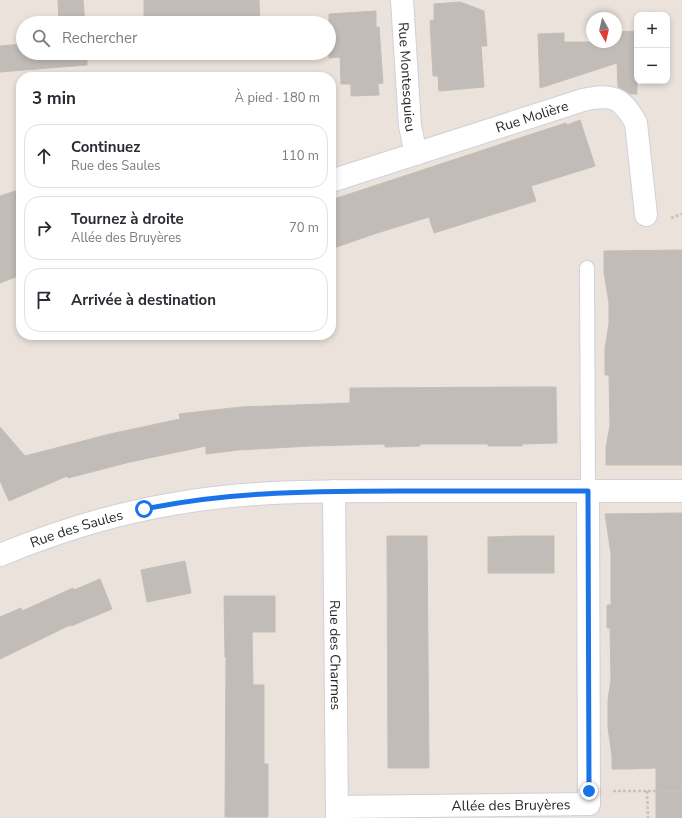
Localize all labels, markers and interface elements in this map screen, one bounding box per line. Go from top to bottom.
north arrow [586,12,622,48]
map controls [634,12,670,84]
button: + [634,12,670,48]
search box [16,16,336,60]
street label: Rue Montesquieu [394,22,420,133]
icon: search [30,27,52,49]
text: Rechercher [62,28,137,48]
button: − [634,48,670,84]
text: 3 min [32,87,76,110]
text: À pied · 180 m [235,89,320,107]
street label: Rue Molière [493,96,571,137]
text: Continuez [71,137,140,157]
icon: ahead [33,145,55,167]
text: 110 m [281,147,319,165]
text: Rue des Saules [71,157,160,175]
text: Tournez à droite [71,209,184,229]
icon: right [33,217,55,239]
text: 70 m [289,219,319,237]
text: Allée des Bruyères [71,229,181,247]
icon: arrive [33,289,55,311]
text: Arrivée à destination [71,290,216,310]
route start [135,500,153,518]
street label: Rue des Saules [27,505,125,552]
street label: Rue des Charmes [325,600,346,710]
route end [580,782,598,800]
street label: Allée des Bruyères [451,795,571,815]

